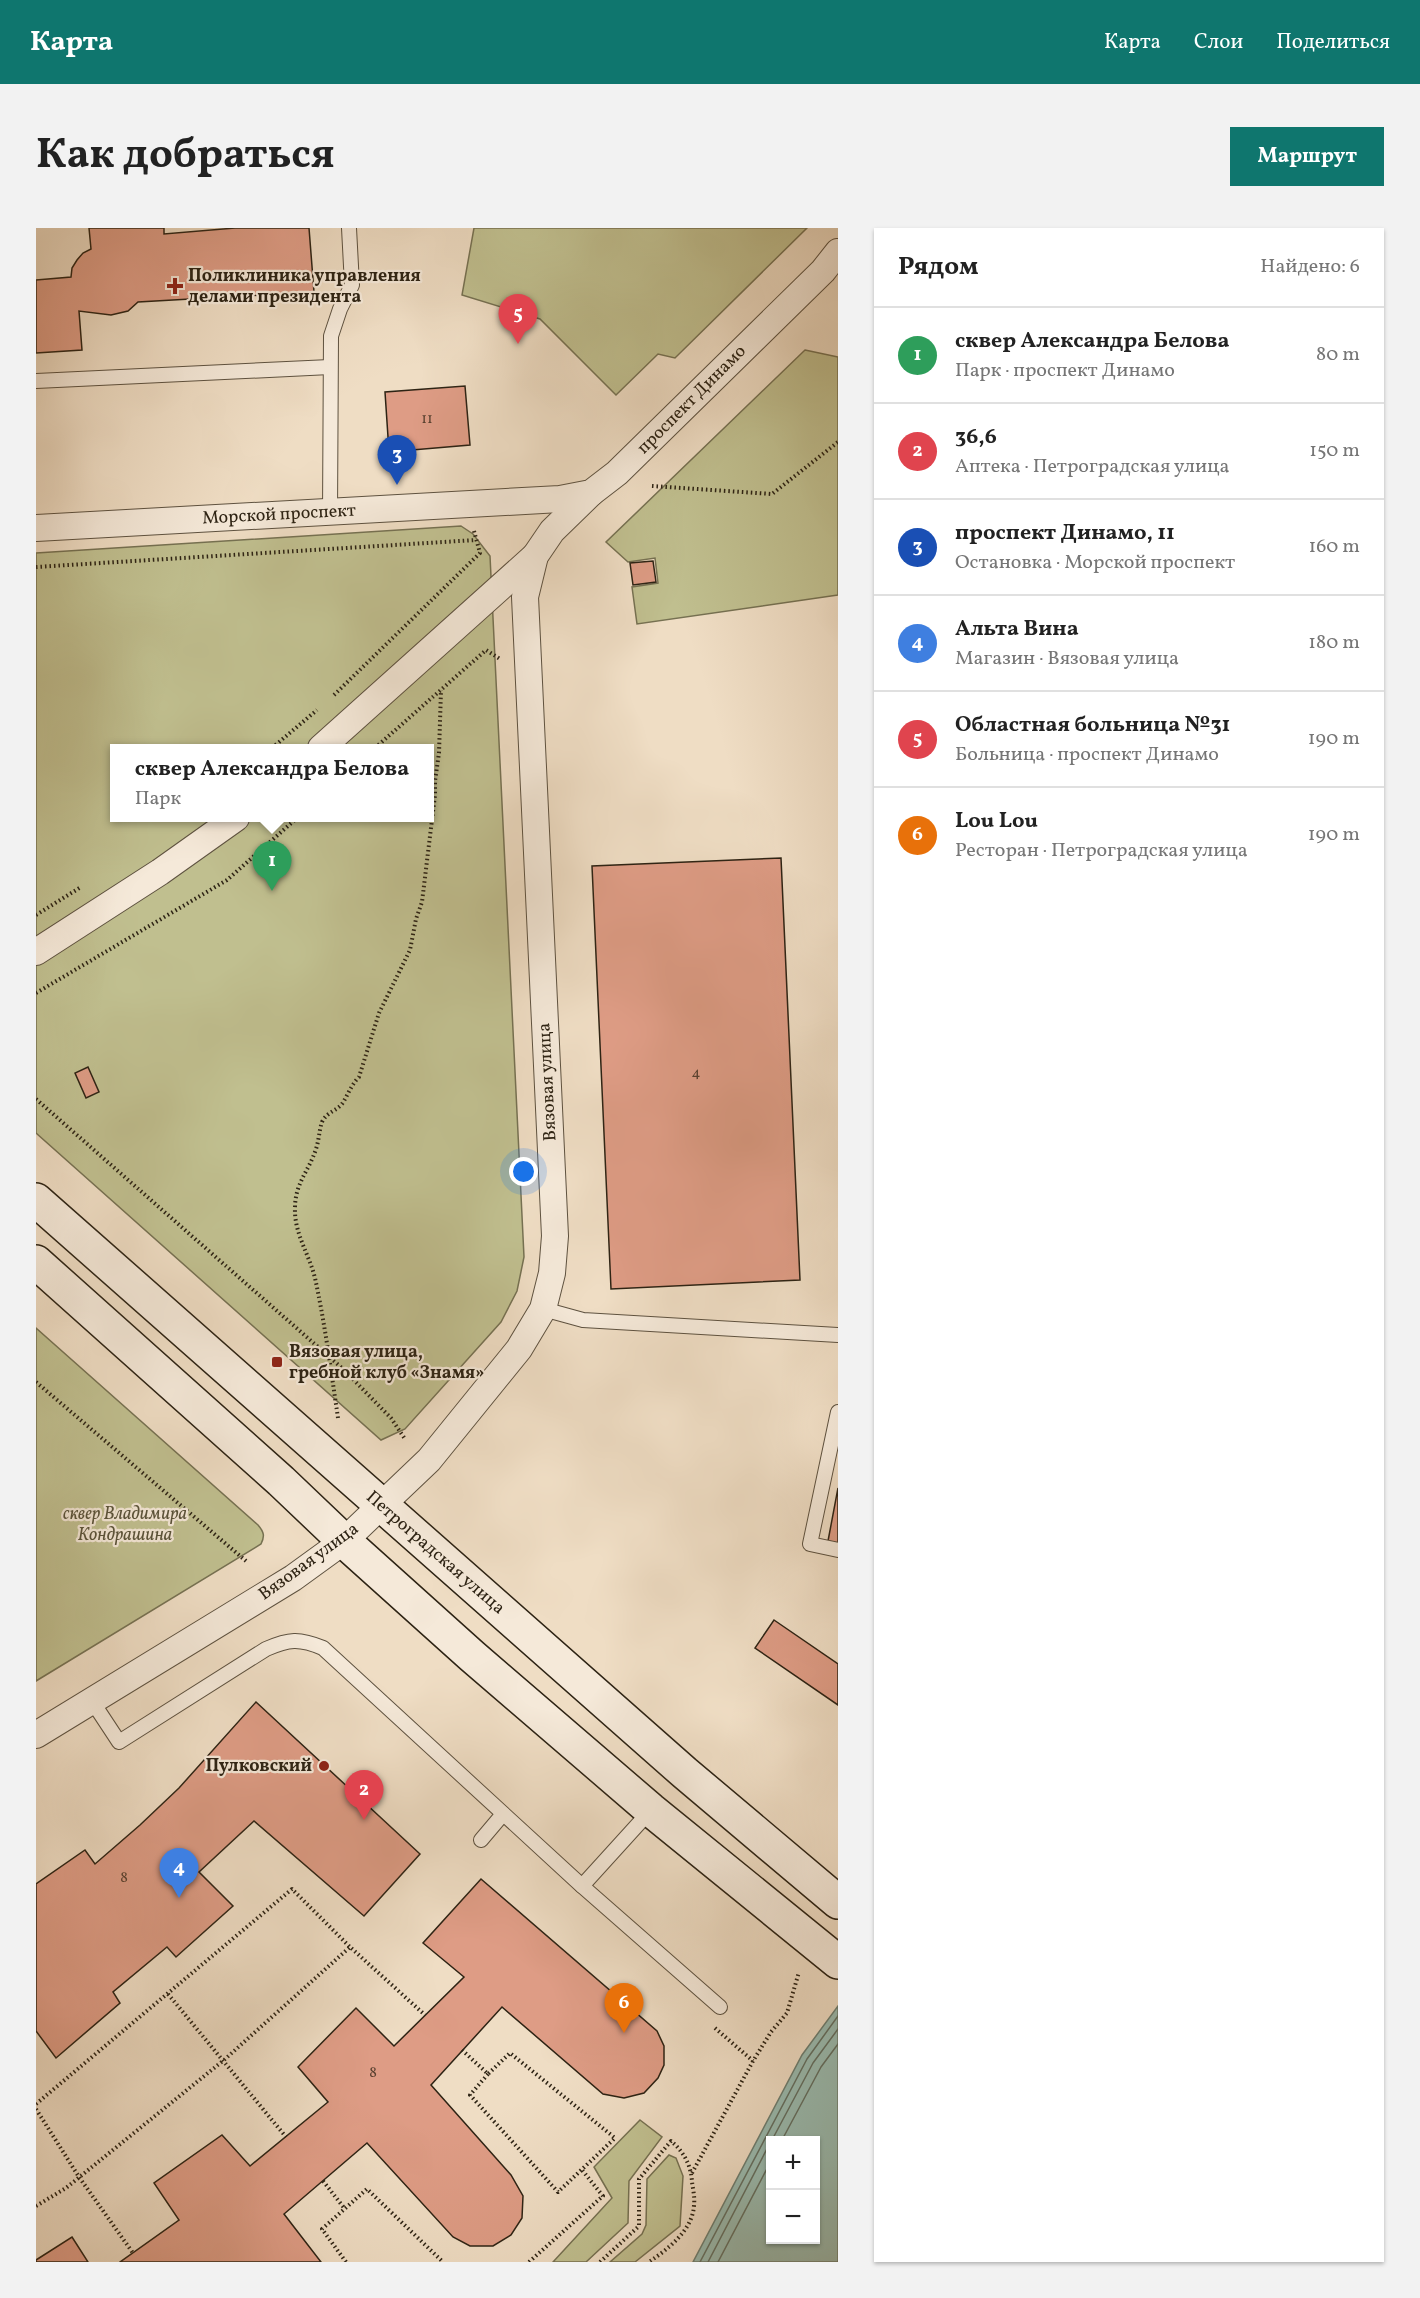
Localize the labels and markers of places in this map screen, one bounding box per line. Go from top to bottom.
place label: Поликлиника управления делами президента [188,264,421,310]
marker: Поликлиника управления делами президента [166,277,184,295]
pin: 5 [498,294,538,344]
pin: 3 [378,436,416,485]
pin: 1 [252,842,292,891]
place label: Вязовая улица, гребной клуб «Знамя» [289,1340,485,1386]
marker: Вязовая улица, гребной клуб «Знамя» [270,1355,284,1369]
place label: Пулковский [206,1754,312,1779]
marker: Пулковский [317,1759,331,1773]
pin: 2 [344,1770,384,1820]
pin: 4 [160,1848,198,1898]
pin: 6 [604,1984,644,2033]

